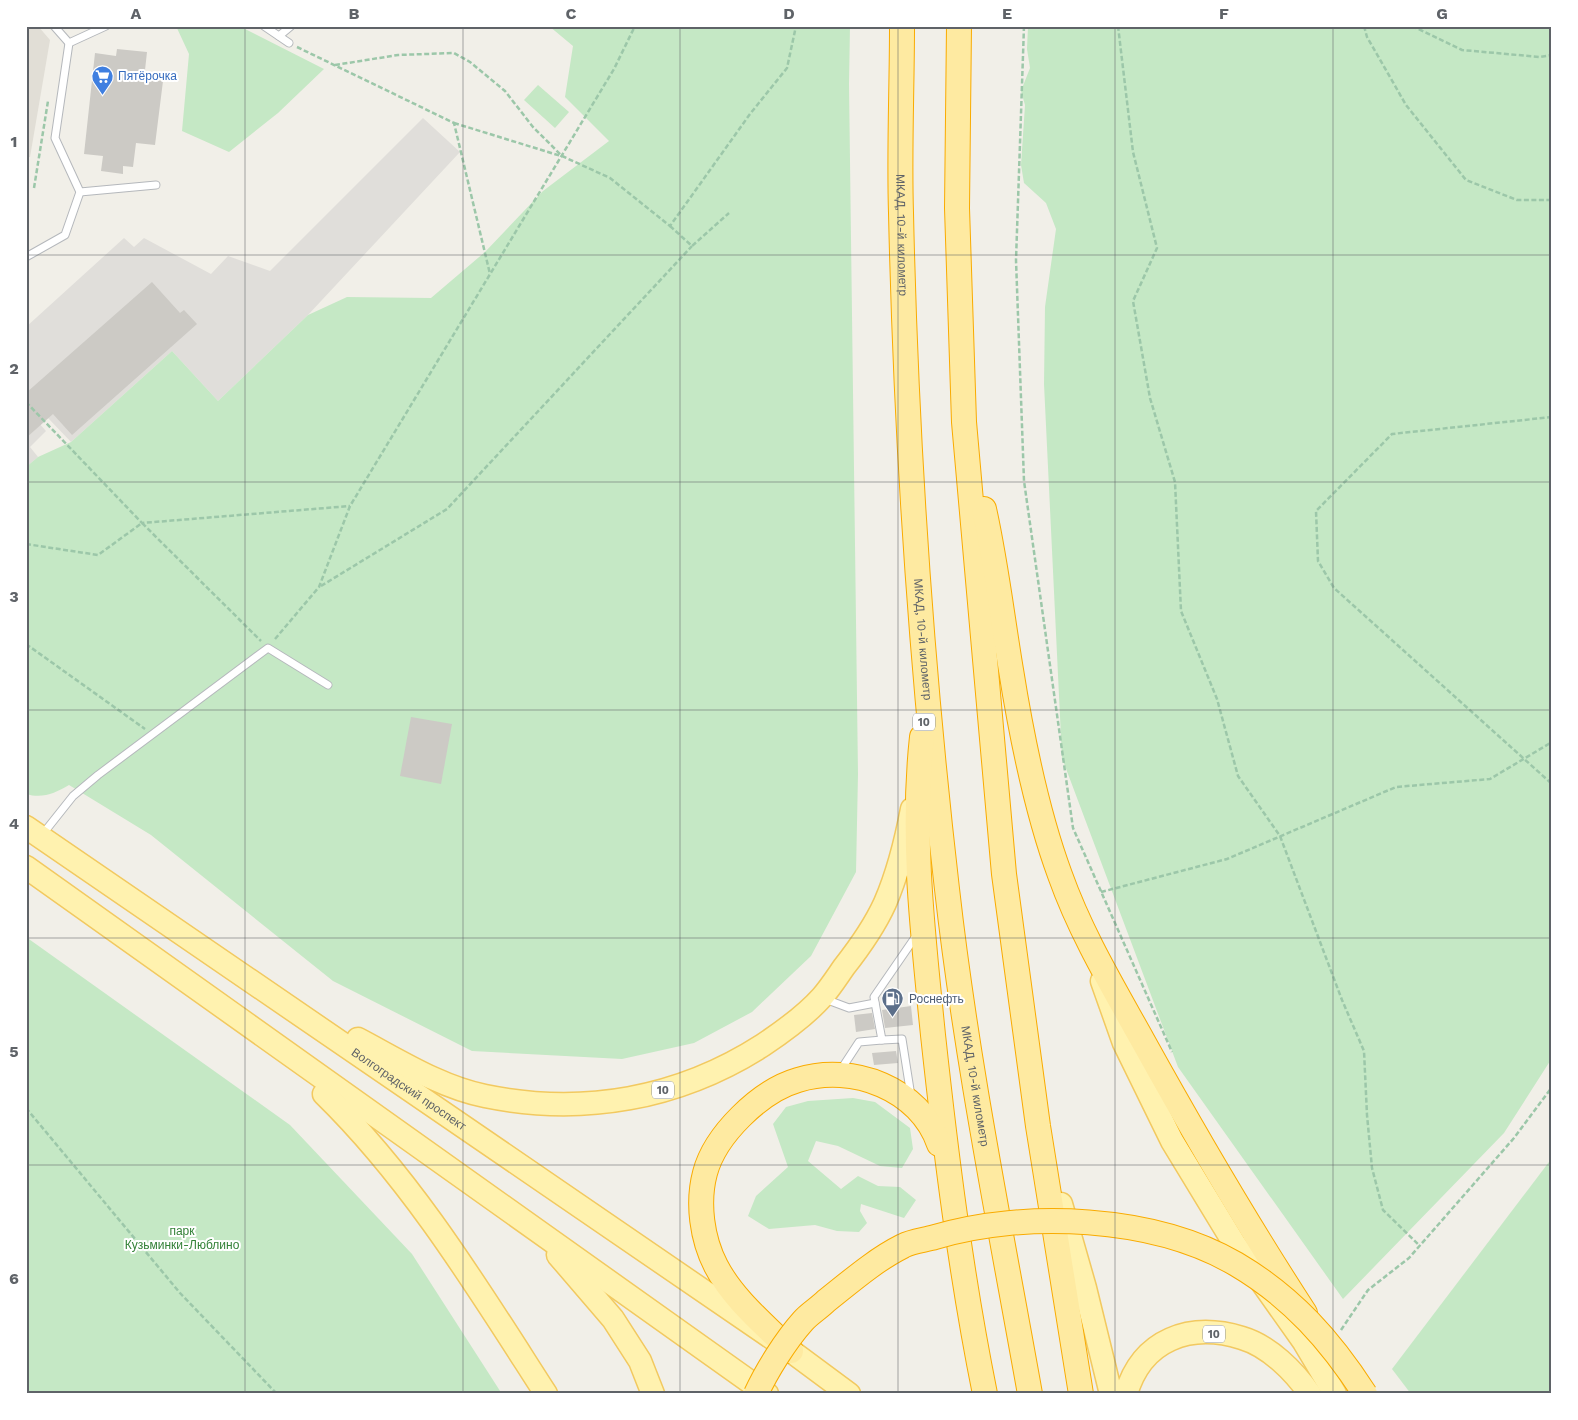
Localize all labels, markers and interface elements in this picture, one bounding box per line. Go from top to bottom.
text: A [131,4,142,23]
text: B [349,4,360,23]
text: C [566,4,577,23]
text: D [783,4,795,23]
text: E [1002,4,1012,23]
text: F [1219,4,1229,23]
text: G [1436,4,1448,23]
supermarket icon: Пятёрочка [90,64,114,95]
place label: Пятёрочка [118,69,177,83]
text: 1 [11,132,17,151]
street label: МКАД, 10-й километр [893,174,910,297]
text: 2 [9,359,19,378]
street label: МКАД, 10-й километр [911,578,935,701]
text: 3 [9,587,19,606]
road number: 10 [913,714,935,730]
text: 4 [9,814,19,833]
fuel station icon: Роснефть [881,987,905,1018]
place label: Роснефть [909,992,964,1006]
street label: МКАД, 10-й километр [958,1025,992,1148]
text: 5 [9,1042,19,1061]
street label: Волгоградский проспект [349,1045,469,1134]
road number: 10 [652,1082,674,1098]
park label: парк Кузьминки-Люблино [125,1224,240,1252]
text: 6 [9,1269,19,1288]
road number: 10 [1203,1326,1225,1342]

